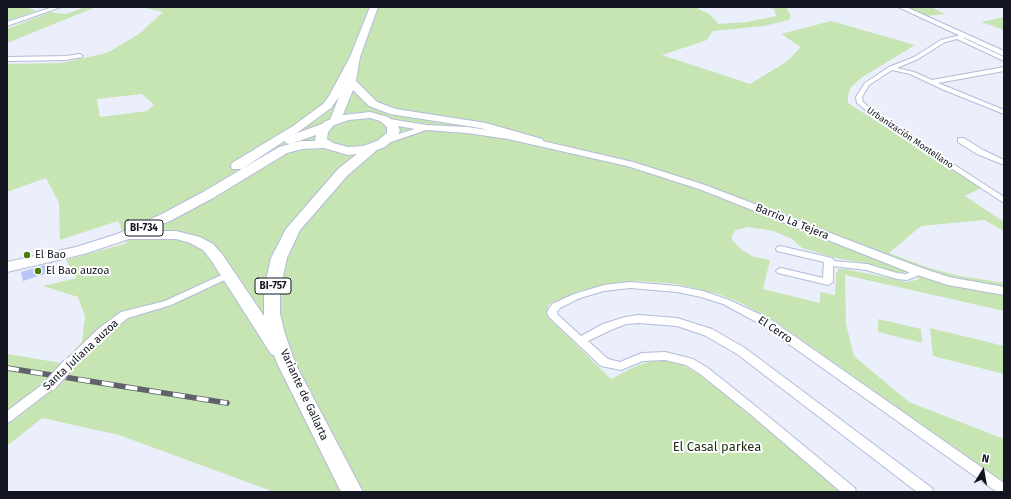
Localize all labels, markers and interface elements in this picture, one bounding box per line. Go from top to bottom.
street label: Urbanización Montellano [865,105,955,171]
street label: Barrio La Tejera [753,201,831,243]
road number: BI-734 [125,220,163,236]
place label: El Bao [35,248,66,262]
marker: El Bao [22,250,32,260]
place label: El Bao auzoa [46,264,109,278]
marker: El Bao auzoa [33,266,43,276]
road number: BI-757 [255,278,291,294]
street label: El Cerro [755,314,795,346]
street label: Santa Juliana auzoa [41,317,121,393]
street label: Variante de Gallarta [277,347,331,443]
park label: El Casal parkea [673,439,761,455]
north arrow [963,451,1003,491]
text: N [981,452,990,466]

